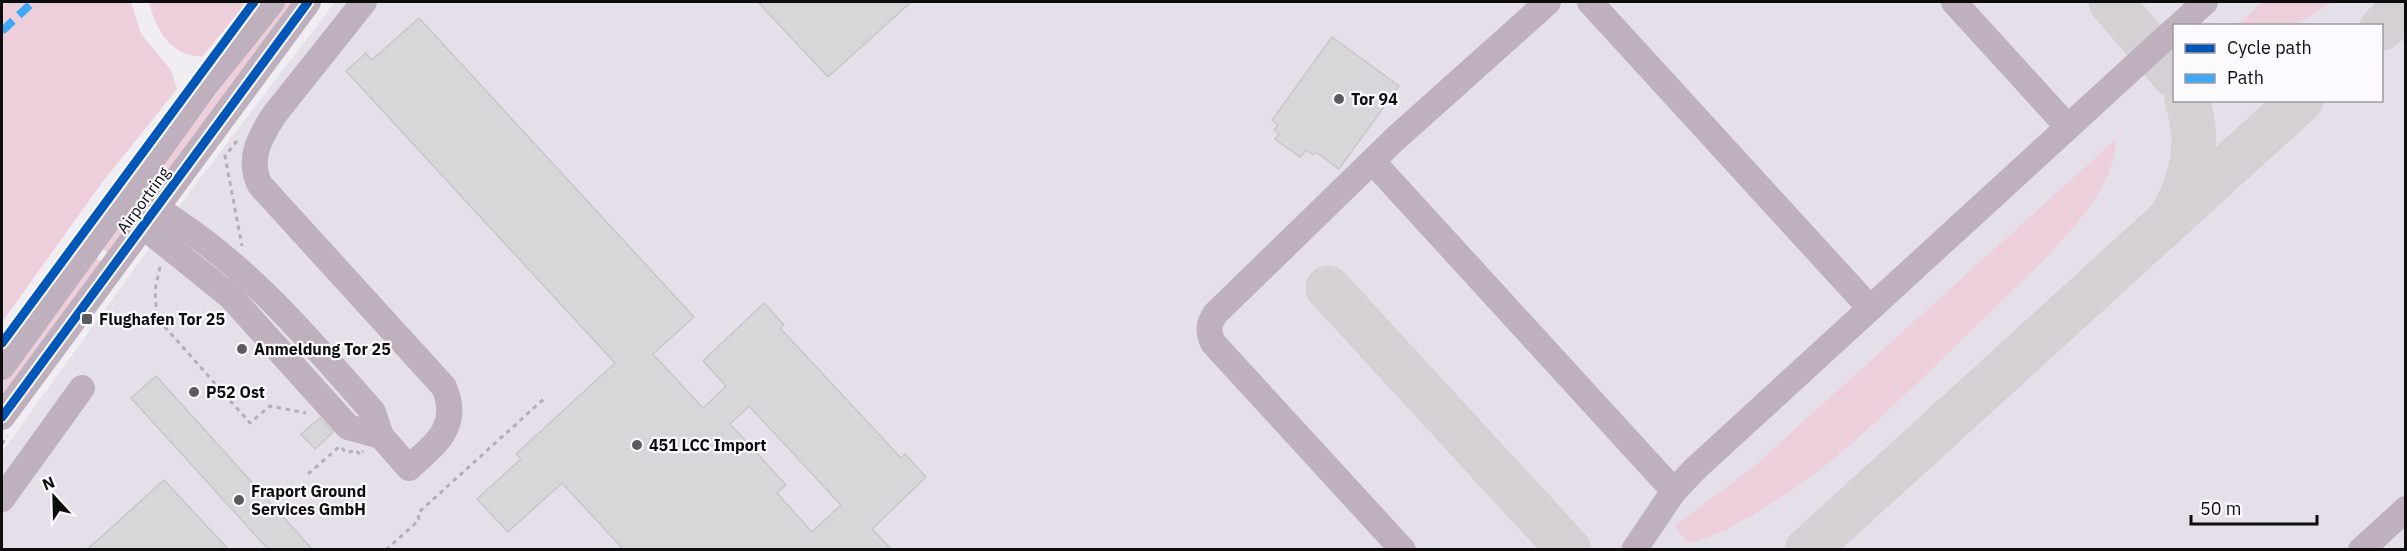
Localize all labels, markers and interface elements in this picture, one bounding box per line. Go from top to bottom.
legend [2173,24,2383,102]
text: Cycle path [2227,36,2312,59]
text: Path [2227,66,2264,89]
place label: Tor 94 [1351,89,1398,109]
marker: Tor 94 [1332,92,1346,106]
street label: Airportring [112,162,174,237]
place label: Flughafen Tor 25 [99,309,225,329]
marker: Flughafen Tor 25 [80,312,94,326]
place label: Anmeldung Tor 25 [254,339,391,359]
marker: Anmeldung Tor 25 [235,342,249,356]
place label: P52 Ost [206,382,265,402]
marker: P52 Ost [187,385,201,399]
place label: 451 LCC Import [649,435,766,455]
marker: 451 LCC Import [630,438,644,452]
north arrow [24,467,84,527]
text: N [39,472,58,495]
place label: Fraport Ground Services GmbH [251,481,366,519]
scale bar [2191,488,2317,526]
marker: Fraport Ground Services GmbH [232,493,246,507]
text: 50 m [2200,497,2242,520]

